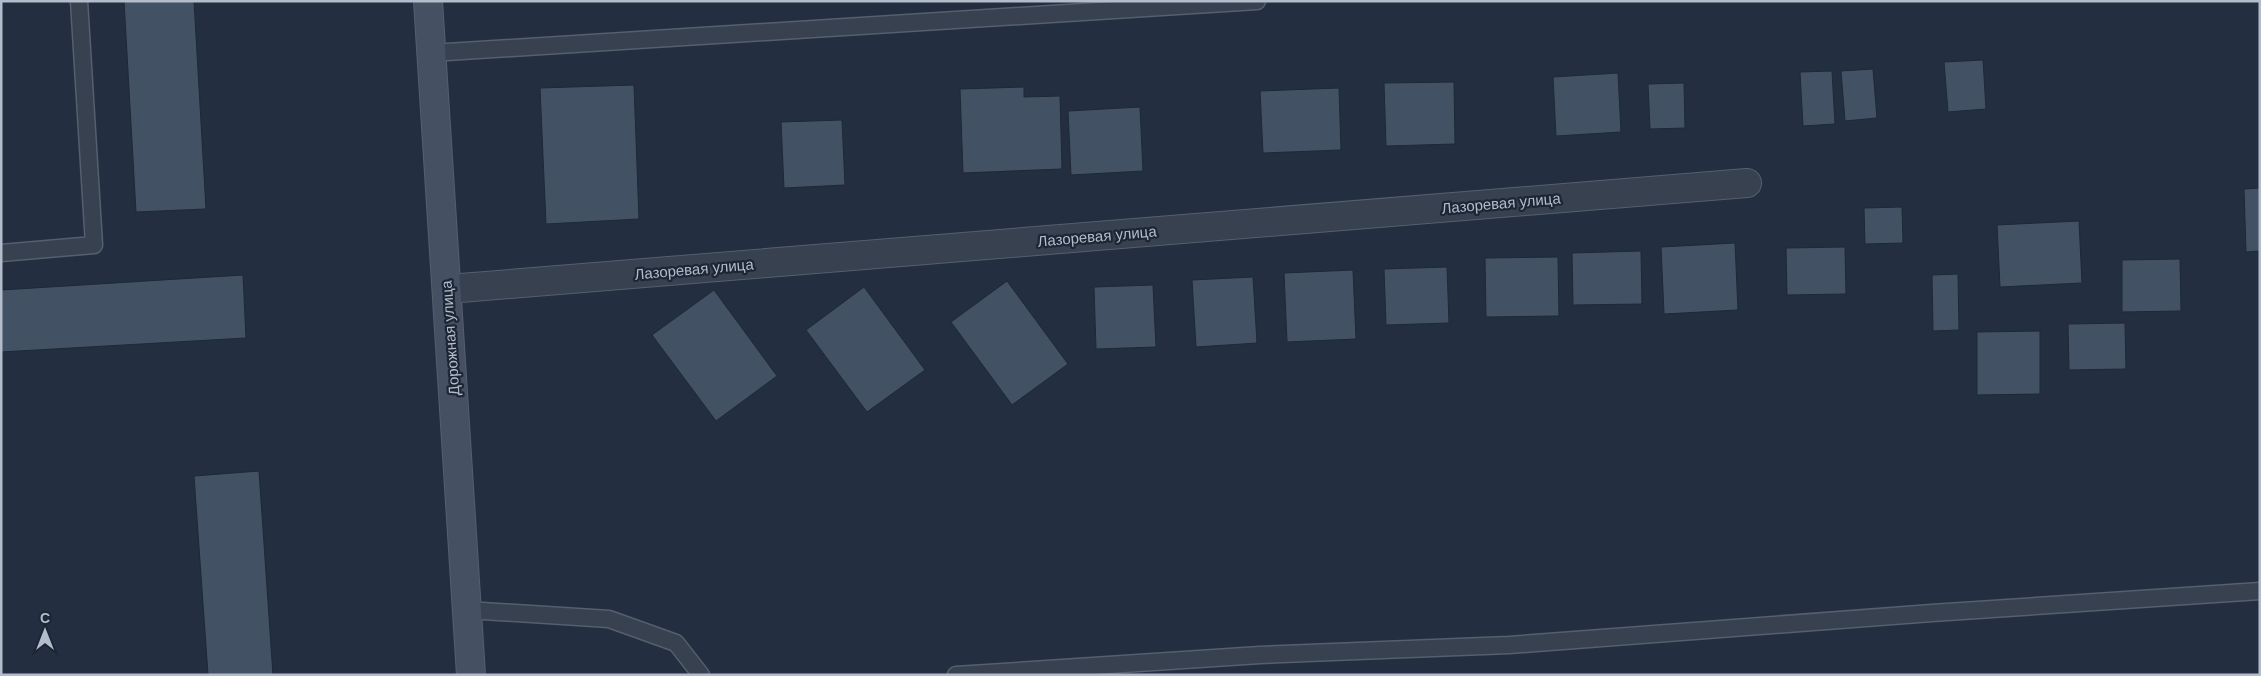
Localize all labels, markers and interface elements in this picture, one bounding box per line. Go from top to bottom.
street label: Лазоревая улица [1441,189,1562,217]
street label: Лазоревая улица [1037,222,1158,250]
street label: Лазоревая улица [634,255,755,283]
street label: Дорожная улица [437,279,463,396]
north arrow [20,606,70,656]
text: С [40,610,50,626]

